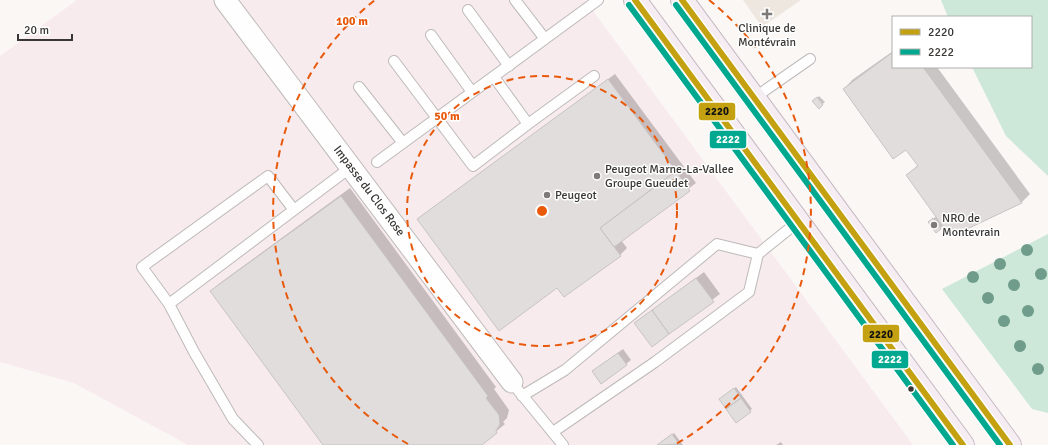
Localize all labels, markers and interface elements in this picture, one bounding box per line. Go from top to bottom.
marker: Clinique de Montévrain [761,8,773,20]
text: 100 m [336,14,368,29]
scale bar [18,16,72,42]
legend [892,16,1032,68]
place label: Clinique de Montévrain [738,21,796,50]
text: 20 m [24,23,49,38]
text: 2220 [928,25,954,40]
text: 2222 [928,45,954,60]
line badge: 2220 [698,102,736,121]
text: 2220 [705,105,729,118]
text: 50 m [434,109,460,124]
line badge: 2222 [709,130,747,149]
text: 2222 [716,133,740,146]
street label: Impasse du Clos Rose [330,143,408,239]
place label: Peugeot Marne-La-Vallee Groupe Gueudet [605,162,734,191]
marker: Peugeot Marne-La-Vallee Groupe Gueudet [592,171,602,181]
place label: Peugeot [555,188,597,203]
marker: Peugeot [542,190,552,200]
centre of rings [535,204,549,218]
place label: NRO de Montevrain [942,211,1000,240]
marker: NRO de Montevrain [929,220,939,230]
line badge: 2220 [862,324,900,343]
text: 2220 [869,328,893,341]
line badge: 2222 [871,350,909,369]
text: 2222 [878,353,902,366]
unlabelled marker [906,384,916,394]

